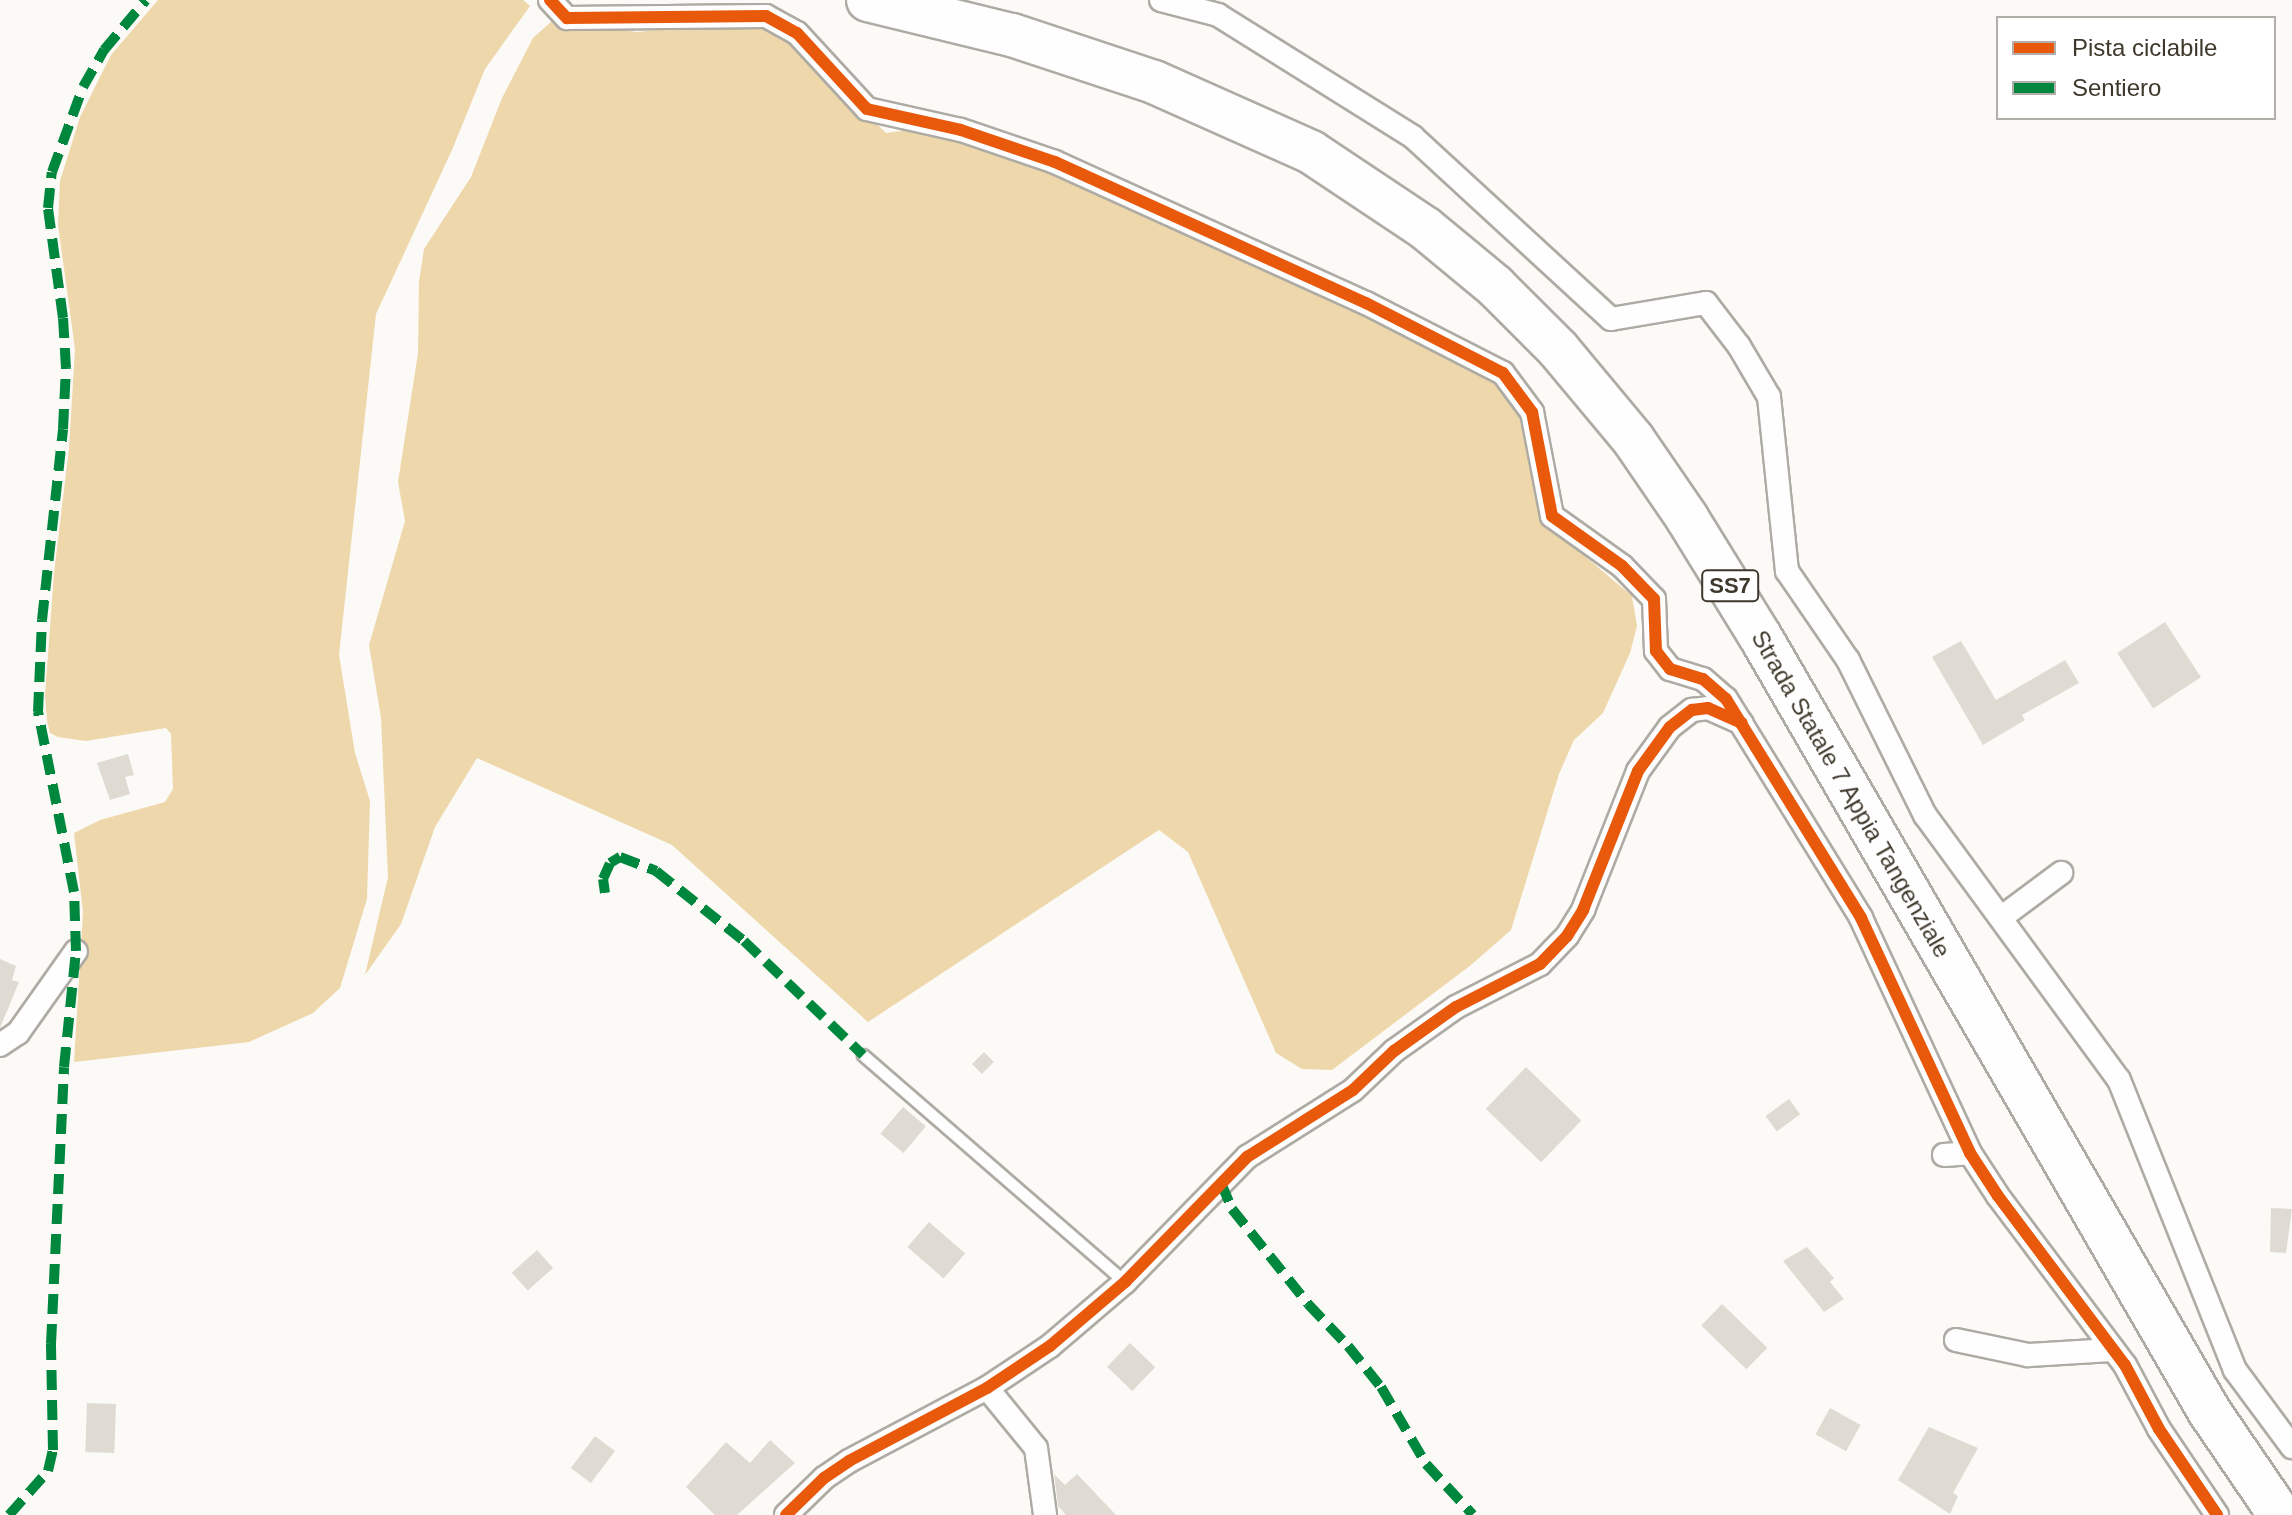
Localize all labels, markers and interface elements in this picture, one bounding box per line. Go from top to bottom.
legend [1996,16,2276,120]
text: Pista ciclabile [2072,34,2217,61]
text: Sentiero [2072,74,2161,101]
road number: SS7 [1700,568,1760,604]
street label: Strada Statale 7 Appia Tangenziale [1745,624,1957,964]

